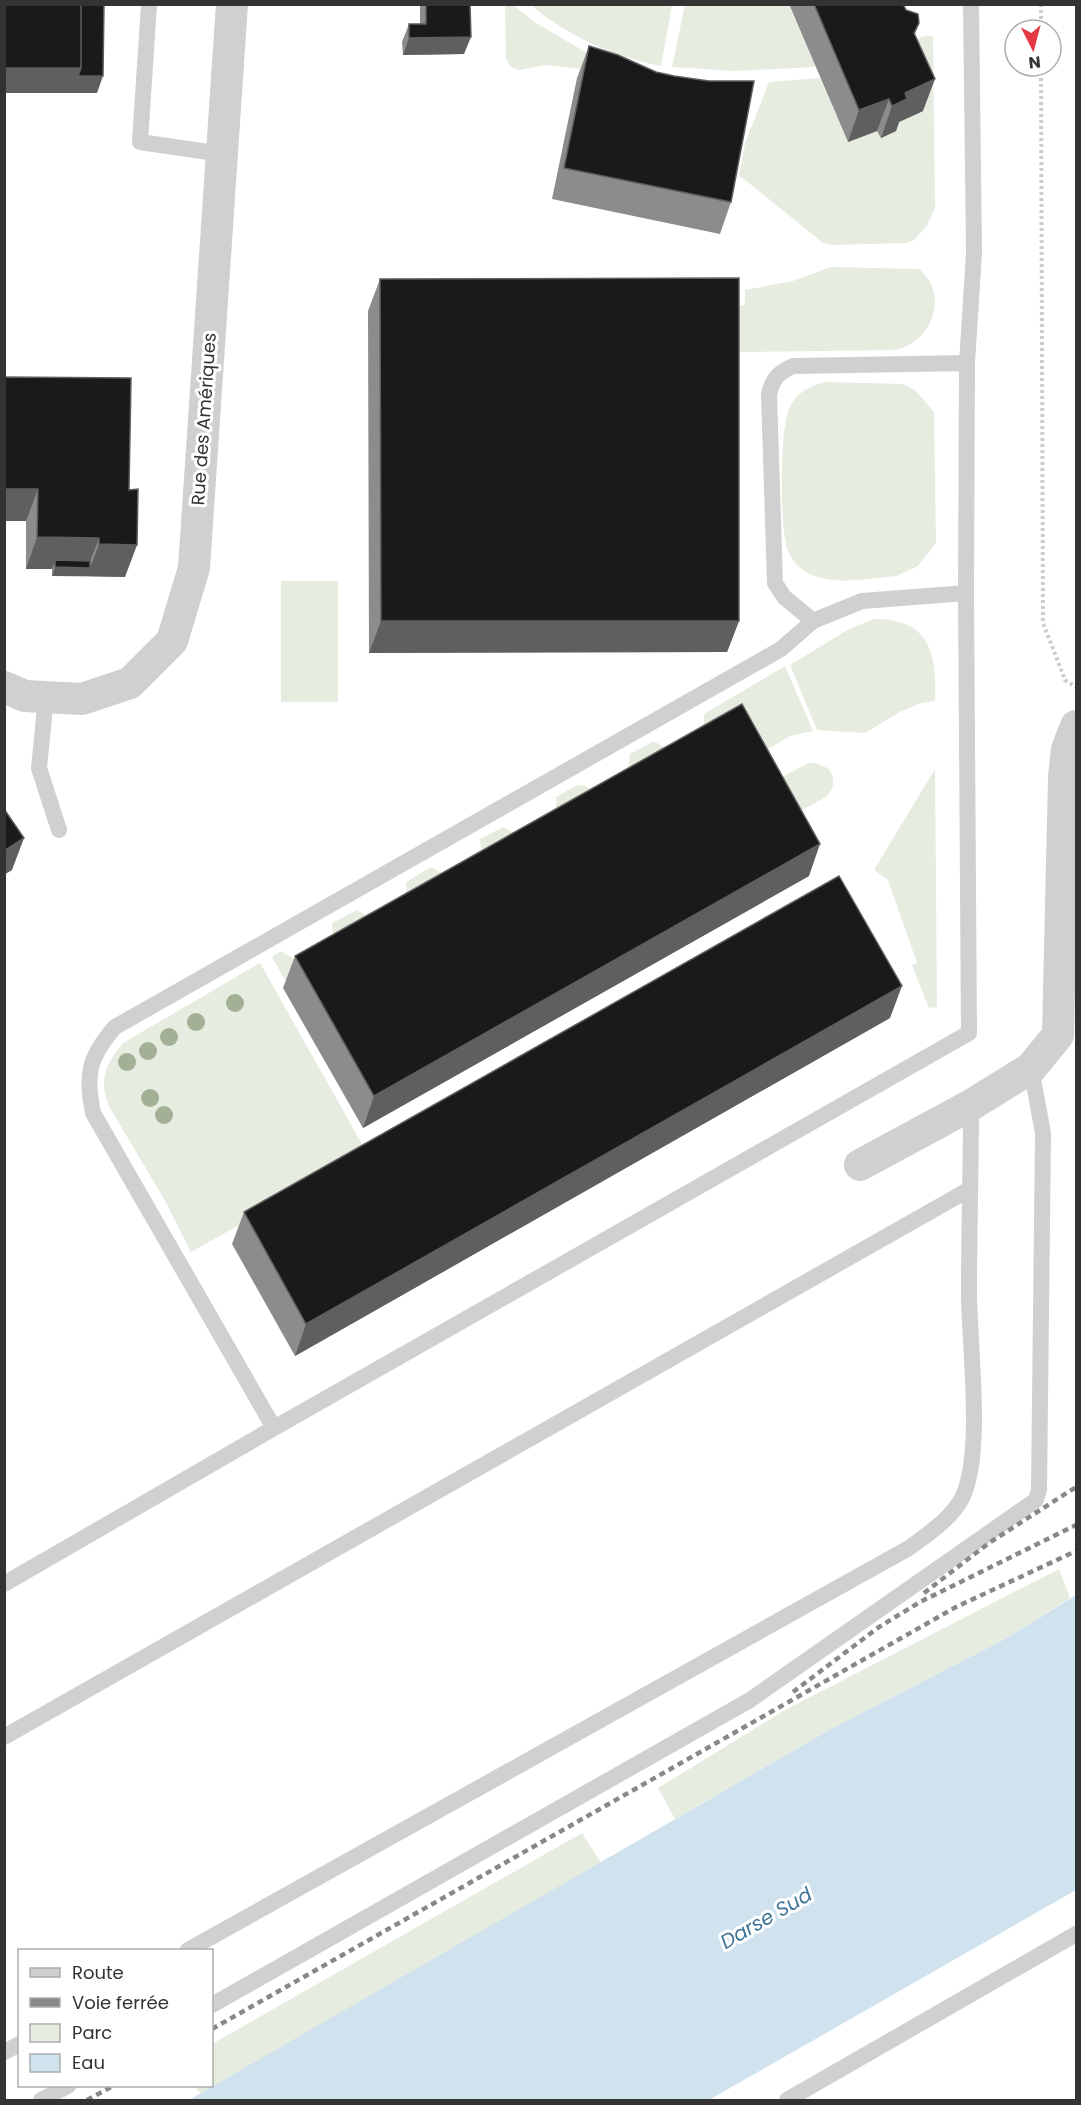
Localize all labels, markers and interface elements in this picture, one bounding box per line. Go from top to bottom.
north arrow [1003,18,1063,78]
text: N [1027,50,1042,74]
street label: Rue des Amériques [185,332,222,506]
water label: Darse Sud [715,1880,818,1956]
legend [18,1949,213,2087]
text: Route [72,1960,124,1985]
text: Voie ferrée [72,1990,169,2015]
text: Parc [72,2020,112,2045]
text: Eau [72,2050,105,2075]

